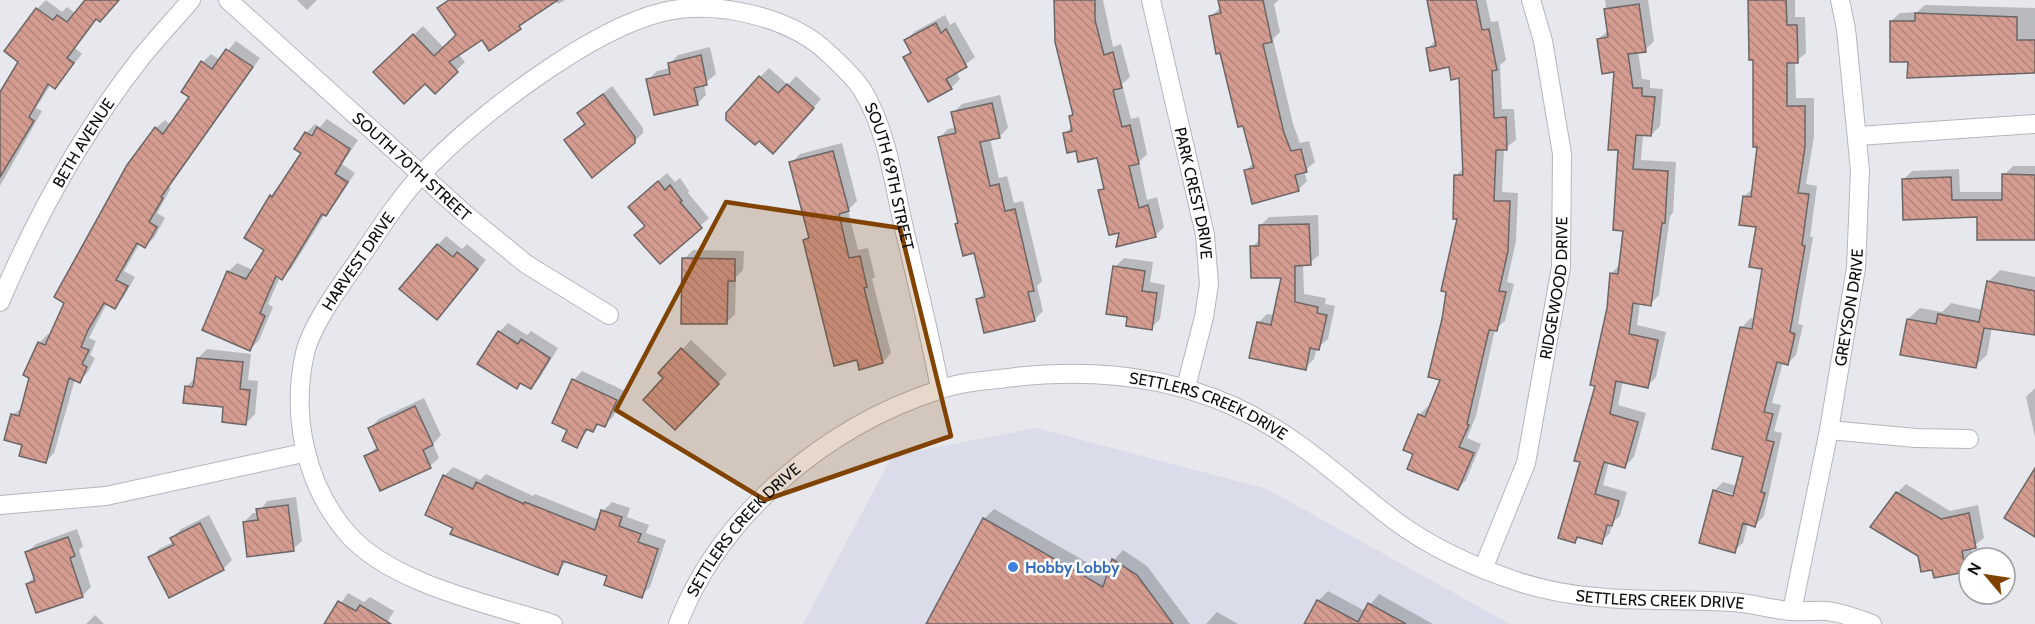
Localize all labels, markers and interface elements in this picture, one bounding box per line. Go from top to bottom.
street label: BETH AVENUE [48,94,118,190]
street label: SOUTH 69TH STREET [861,99,918,252]
street label: SOUTH 70TH STREET [349,108,475,225]
street label: PARK CREST DRIVE [1171,125,1216,260]
street label: HARVEST DRIVE [318,208,398,314]
street label: RIDGEWOOD DRIVE [1535,216,1571,361]
street label: GREYSON DRIVE [1830,248,1866,368]
street label: SETTLERS CREEK DRIVE [1128,368,1292,444]
street label: SETTLERS CREEK DRIVE [682,459,804,600]
north arrow [1957,546,2017,606]
place label: Hobby Lobby [1025,558,1120,577]
text: N [1963,559,1985,579]
marker: Hobby Lobby [1006,560,1020,574]
street label: SETTLERS CREEK DRIVE [1574,585,1745,613]

